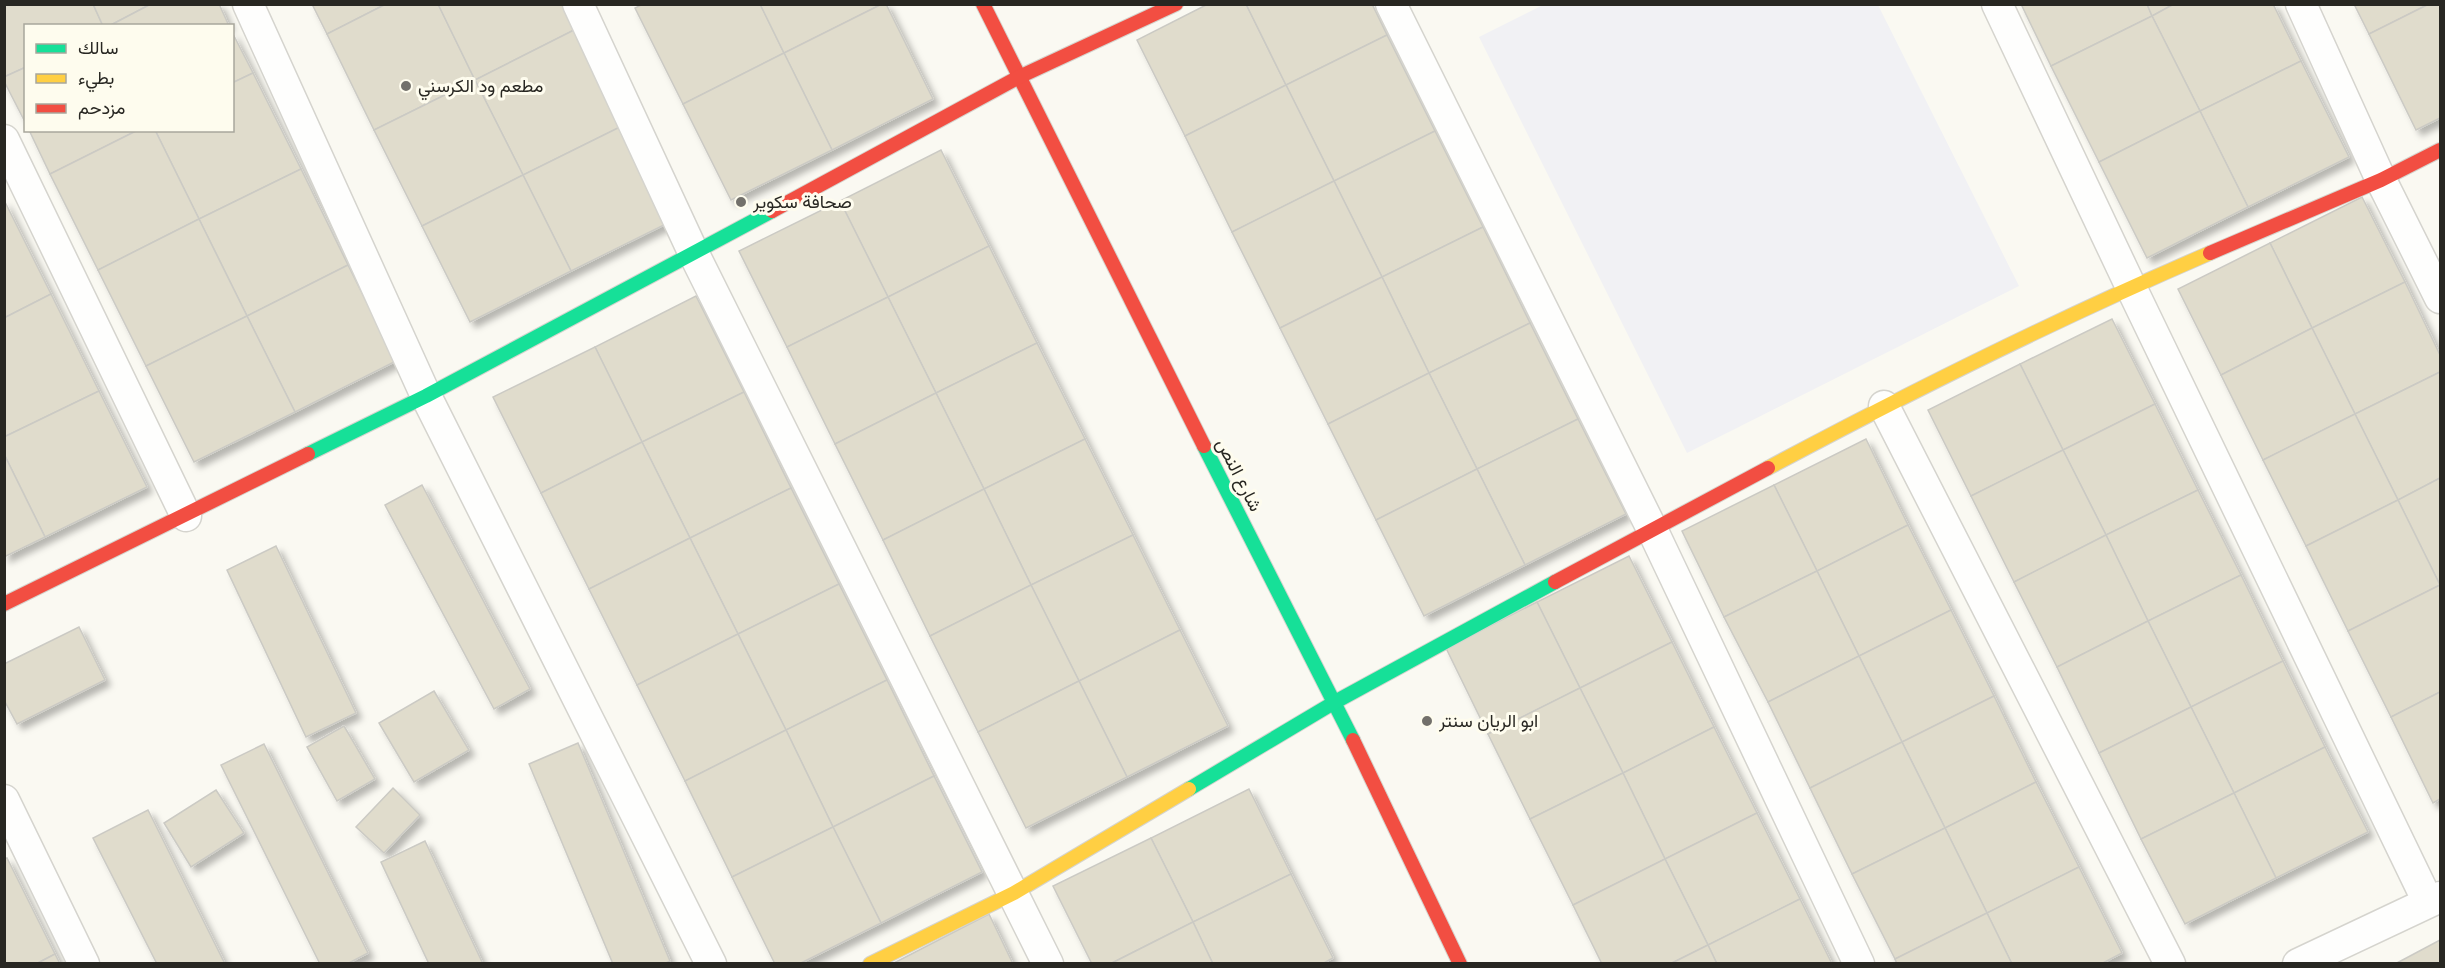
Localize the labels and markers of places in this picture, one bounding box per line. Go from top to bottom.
place label: مطعم ود الكرسني [418,74,543,101]
marker: مطعم ود الكرسني [399,79,413,93]
place label: صحافة سكوير [752,190,852,213]
marker: صحافة سكوير [734,195,748,209]
place label: ابو الريان سنتر [1438,709,1538,732]
marker: ابو الريان سنتر [1420,714,1434,728]

